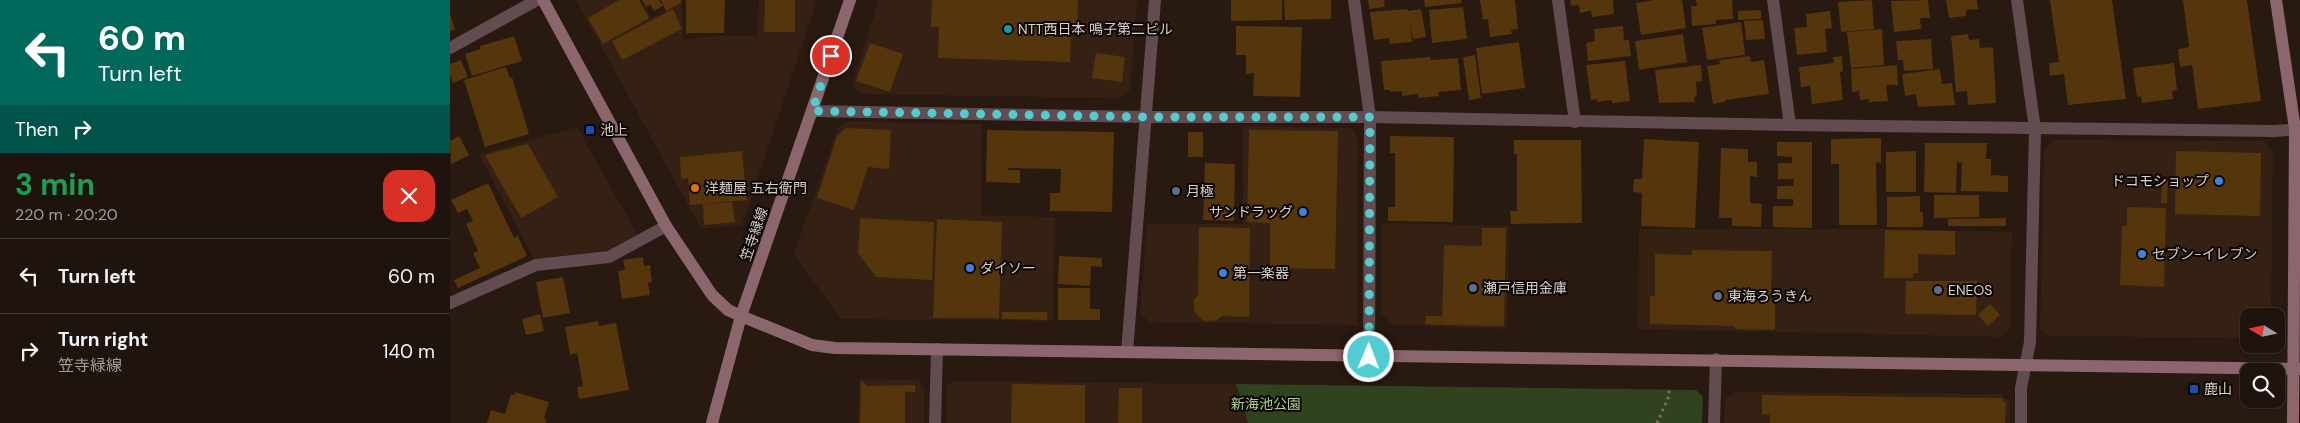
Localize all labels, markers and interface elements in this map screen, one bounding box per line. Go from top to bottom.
text: 60 m [98,15,186,61]
icon: left [15,20,80,85]
place label: NTT西日本 鳴子第二ビル [1018,20,1173,38]
marker: NTT西日本 鳴子第二ビル [1002,23,1014,35]
pin [810,35,852,77]
icon: arrive [817,42,845,70]
text: Turn left [98,59,182,88]
icon: right [68,115,96,143]
text: Then [15,117,58,142]
place label: 池上 [600,121,628,139]
marker: 池上 [584,124,596,136]
text: 3 min [15,165,95,204]
button: close [383,170,435,222]
place label: ドコモショップ [2111,172,2209,190]
marker: ドコモショップ [2213,175,2225,187]
place label: 洋麺屋 五右衛門 [705,179,807,197]
marker: 洋麺屋 五右衛門 [689,182,701,194]
place label: 月極 [1186,182,1214,200]
marker: 月極 [1170,185,1182,197]
place label: サンドラッグ [1209,203,1293,221]
text: 220 m · 20:20 [15,204,118,225]
street label: 笠寺緑線 [736,205,772,263]
marker: サンドラッグ [1297,206,1309,218]
place label: セブン-イレブン [2152,245,2258,263]
marker: セブン-イレブン [2136,248,2148,260]
place label: ダイソー [980,259,1036,277]
icon: left [15,262,43,290]
marker: ダイソー [964,262,976,274]
text: Turn left [58,264,136,289]
text: 60 m [388,264,435,289]
place label: 第一楽器 [1233,264,1289,282]
marker: 第一楽器 [1217,267,1229,279]
place label: 瀬戸信用金庫 [1483,279,1567,297]
place label: ENEOS [1948,281,1992,299]
marker: 瀬戸信用金庫 [1467,282,1479,294]
marker: ENEOS [1932,284,1944,296]
place label: 東海ろうきん [1728,287,1812,305]
marker: 東海ろうきん [1712,290,1724,302]
north arrow [2240,308,2285,352]
map controls [2240,308,2285,408]
text: Turn right [58,327,148,352]
position arrow [1342,330,1394,382]
icon: right [15,337,43,365]
text: 140 m [383,339,435,364]
text: 笠寺緑線 [58,355,122,376]
button: search [2240,363,2285,408]
place label: 鹿山 [2204,380,2232,398]
marker: 鹿山 [2188,383,2200,395]
park label: 新海池公園 [1231,395,1301,413]

